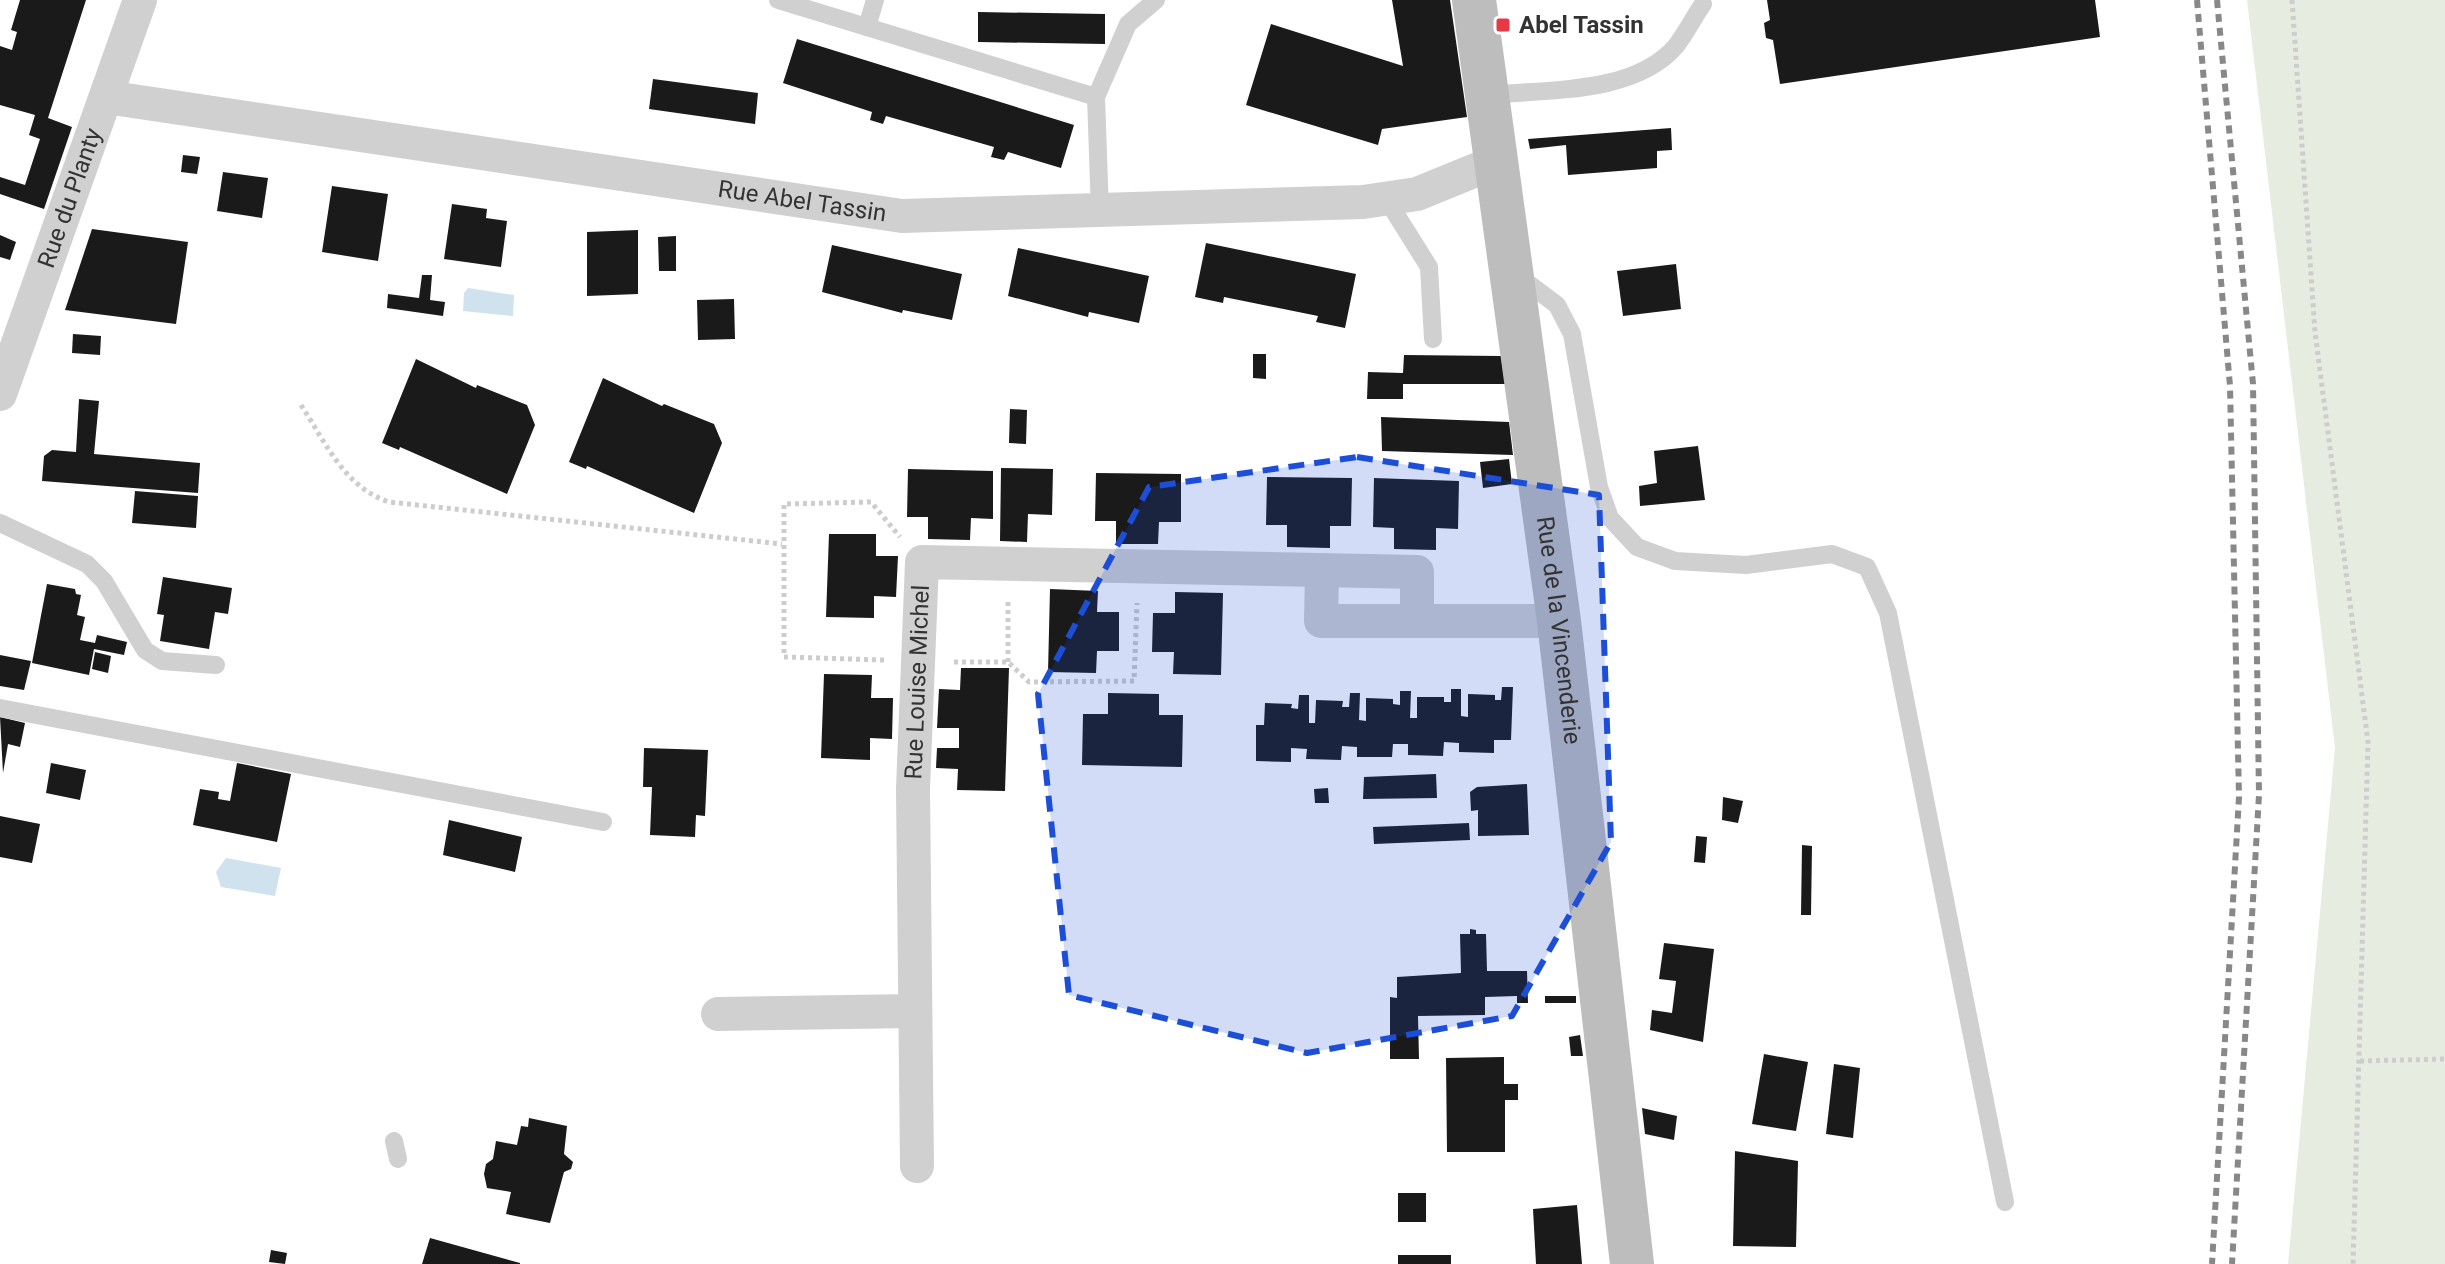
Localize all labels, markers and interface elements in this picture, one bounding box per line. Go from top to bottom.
place label: Abel Tassin [1519,11,1644,39]
marker: Abel Tassin [1494,16,1512,34]
street label: Rue du Planty [32,124,107,271]
street label: Rue Abel Tassin [716,175,888,227]
street label: Rue de la Vincenderie [1531,514,1587,746]
street label: Rue Louise Michel [899,584,935,780]

